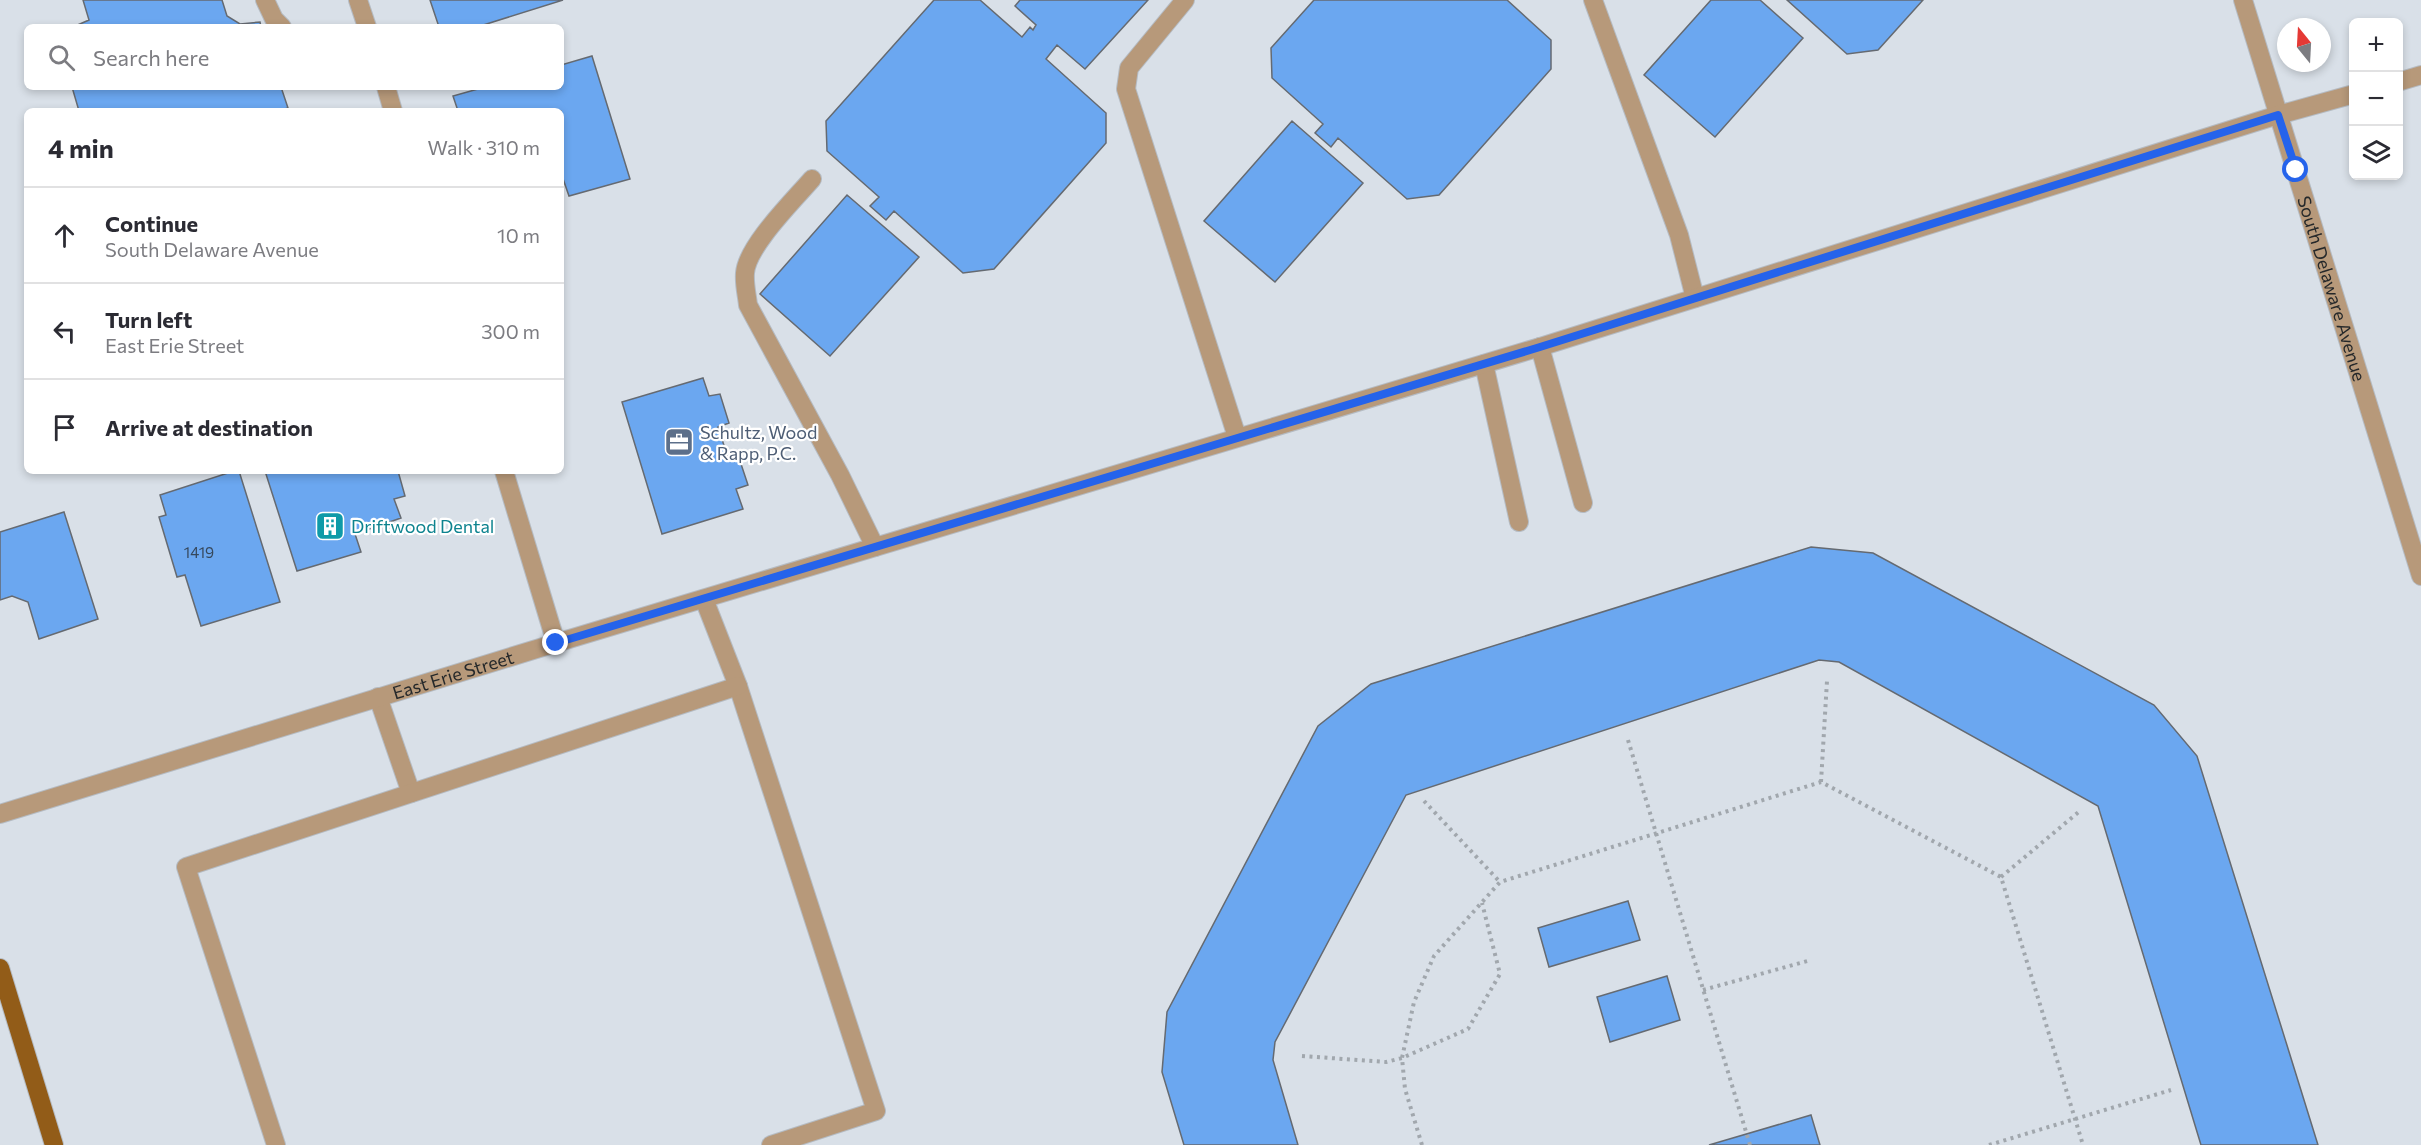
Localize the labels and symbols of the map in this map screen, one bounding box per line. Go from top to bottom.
north arrow [2277,18,2331,72]
route start [2282,156,2308,182]
street label: South Delaware Avenue [2293,193,2371,384]
place label: Schultz, Wood & Rapp, P.C. [700,421,817,464]
office icon: Schultz, Wood & Rapp, P.C. [663,426,695,458]
building icon: Driftwood Dental [314,510,346,542]
place label: Driftwood Dental [351,515,494,537]
house number: 1419 [184,543,214,561]
route end [542,629,568,655]
street label: East Erie Street [390,646,516,704]

